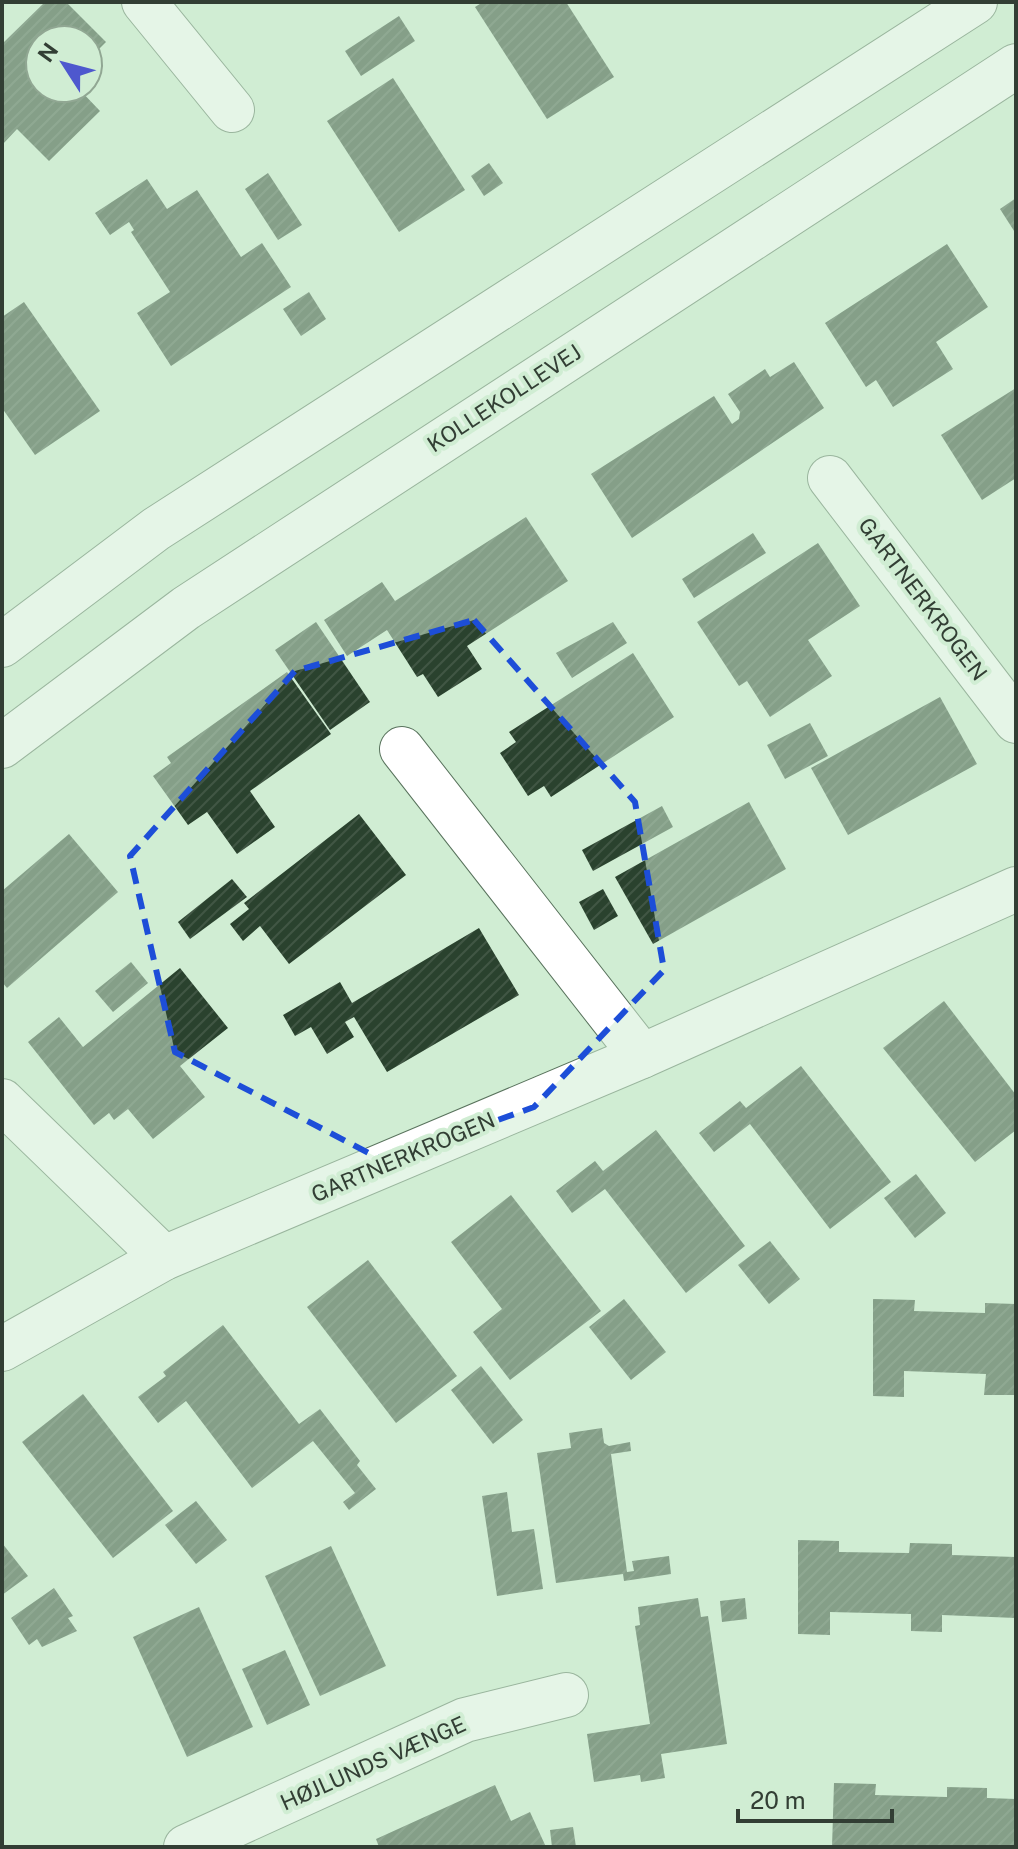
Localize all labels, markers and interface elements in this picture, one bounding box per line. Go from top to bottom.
north arrow [24,24,104,104]
text: N [32,38,63,67]
street label: KOLLEKOLLEVEJ [422,339,586,457]
street label: GARTNERKROGEN [853,512,993,686]
street label: GARTNERKROGEN [307,1107,499,1207]
street label: HØJLUNDS VÆNGE [276,1710,470,1816]
scale bar [738,1773,892,1823]
text: 20 m [750,1786,806,1814]

